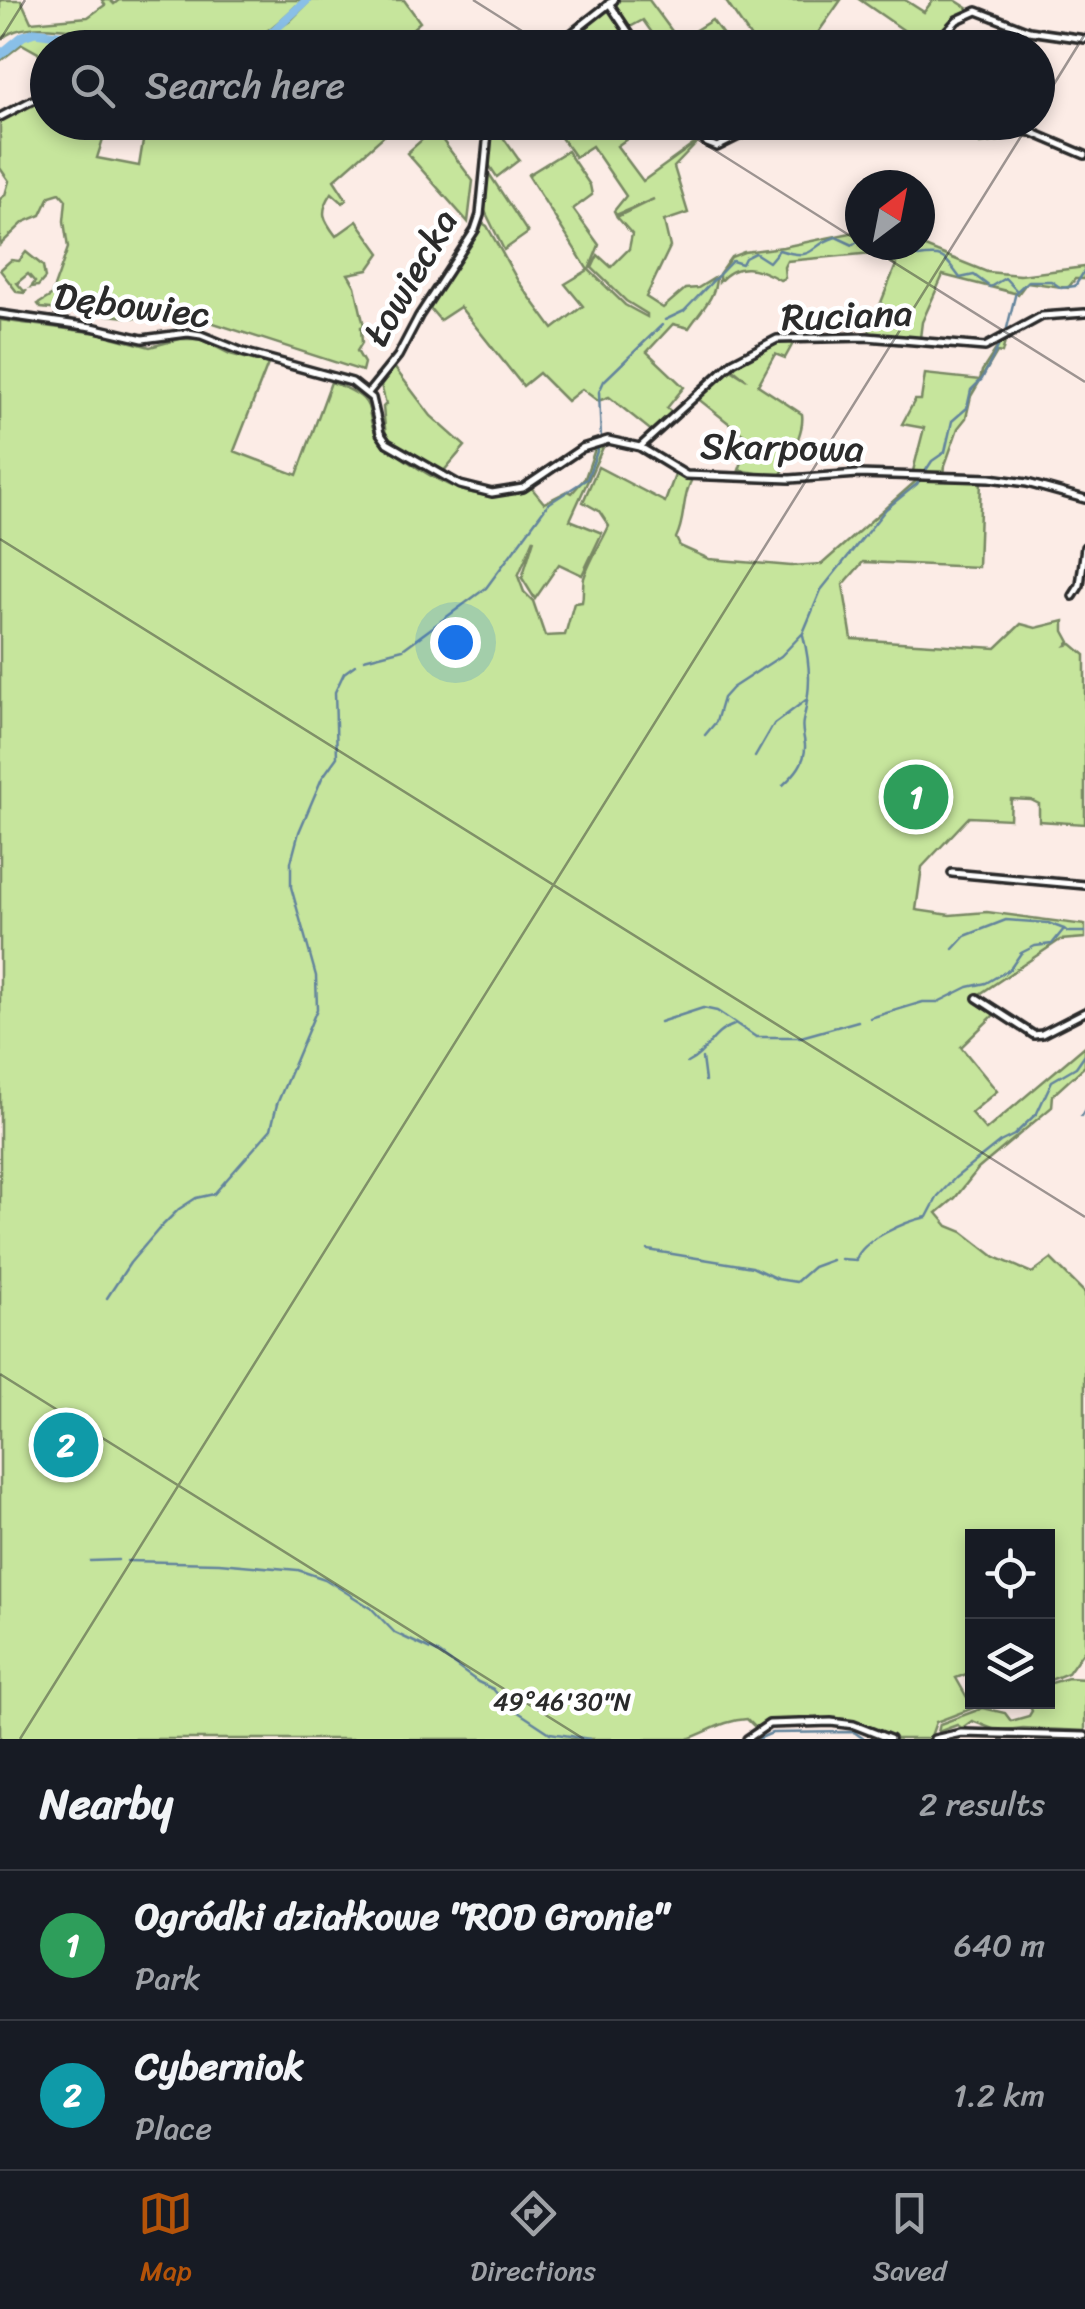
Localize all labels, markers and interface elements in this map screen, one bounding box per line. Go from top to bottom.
search box [30,30,1055,140]
text: Search here [145,52,345,119]
icon: search [65,58,120,113]
north arrow [845,170,935,260]
street label: Łowiecka [344,195,477,359]
street label: Dębowiec [50,263,214,348]
street label: Ruciana [780,280,914,351]
street label: Skarpowa [700,413,864,482]
your location [430,617,481,668]
pin: 1 [884,760,948,834]
pin: 2 [34,1408,98,1482]
map controls [965,1529,1055,1709]
button: locate [965,1529,1055,1619]
button: layers [965,1619,1055,1709]
text: 49°46'30"N [493,1679,632,1724]
text: Nearby [40,1767,173,1841]
text: 2 results [919,1776,1045,1833]
text: Ogródki działkowe "ROD Gronie" [135,1883,669,1950]
text: 1 [66,1917,79,1974]
text: 640 m [954,1917,1045,1974]
text: Park [135,1950,201,2007]
text: Cyberniok [135,2033,304,2100]
text: 2 [63,2067,82,2124]
text: 1.2 km [953,2067,1045,2124]
text: Place [135,2100,212,2157]
tab: Map [138,2186,193,2295]
tab: Directions [470,2186,596,2295]
tab: Saved [873,2186,947,2295]

